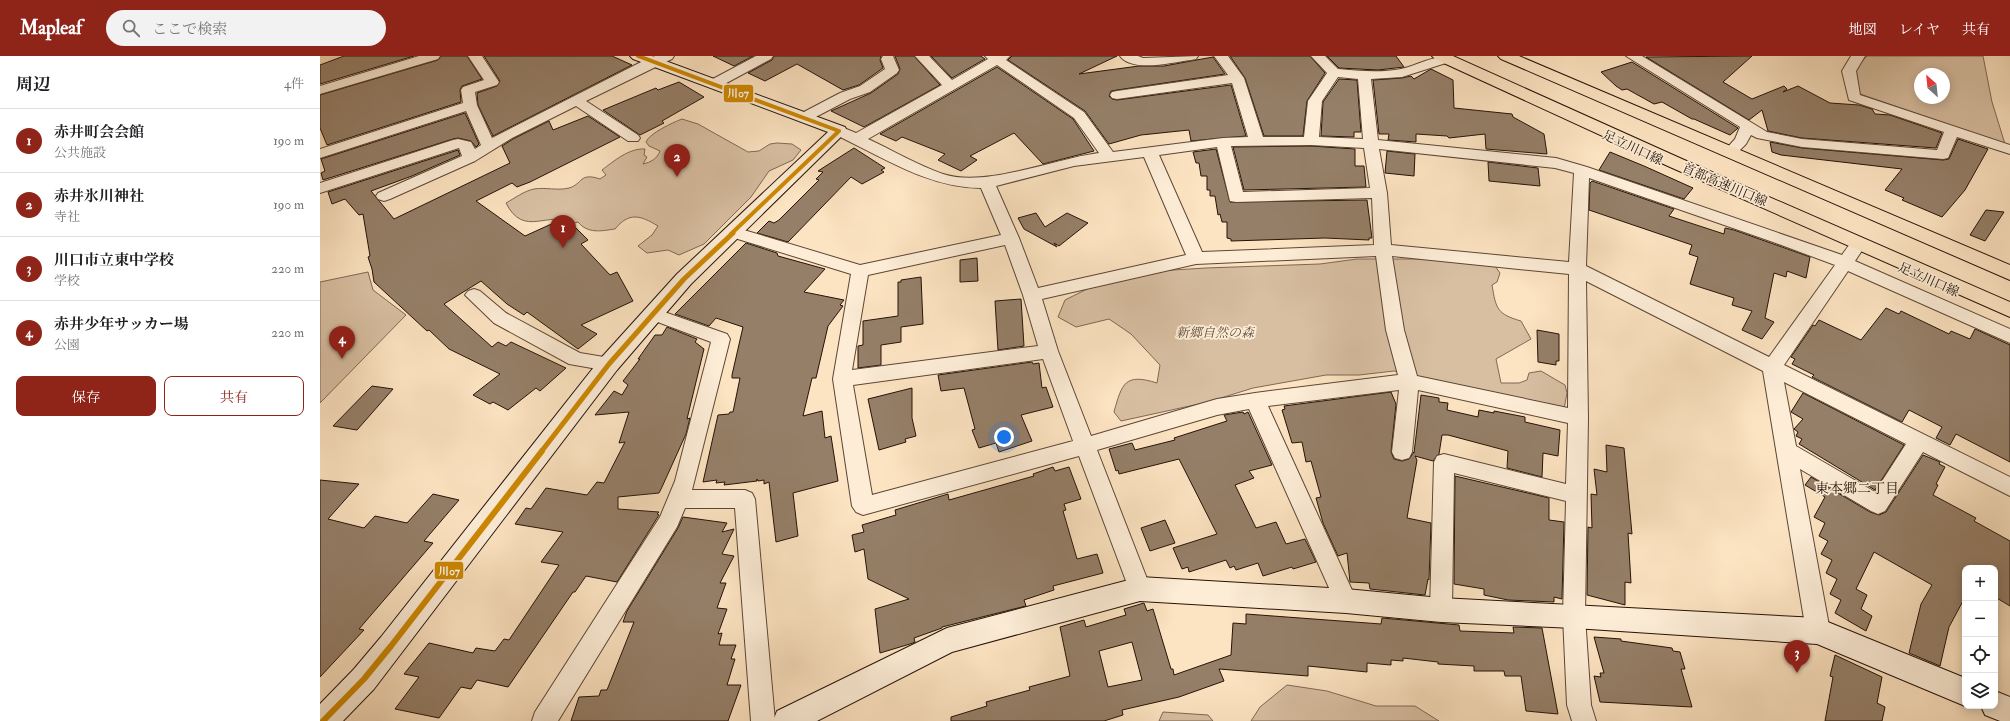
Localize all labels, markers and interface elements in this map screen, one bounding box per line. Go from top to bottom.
search box [106,10,386,46]
text: Mapleaf [20,16,82,40]
icon: search [120,17,142,39]
text: ここで検索 [152,20,227,39]
text: 地図 [1849,21,1877,38]
text: レイヤ [1899,21,1940,38]
text: 共有 [1962,21,1990,38]
north arrow [1914,68,1950,104]
text: 周辺 [16,74,50,95]
text: 4件 [284,76,304,92]
line badge: 川07 [723,84,754,103]
text: 川07 [727,87,750,100]
text: 赤井町会会館 [54,123,144,142]
street label: 足立川口線 [1600,127,1665,169]
text: 1 [27,133,31,149]
text: 190 m [273,133,304,149]
pin: 2 [664,144,690,177]
text: 公共施設 [54,145,106,161]
street label: 首都高速川口線 [1680,160,1770,210]
text: 赤井氷川神社 [54,187,144,206]
text: 2 [26,197,32,213]
text: 190 m [273,197,304,213]
text: 寺社 [54,209,80,225]
pin: 1 [550,215,576,248]
text: 川口市立東中学校 [54,251,174,270]
street label: 足立川口線 [1896,259,1962,300]
text: 3 [27,261,32,277]
text: 220 m [271,261,304,277]
text: 学校 [54,273,80,289]
text: 赤井少年サッカー場 [54,315,189,334]
text: 4 [25,325,33,341]
text: 220 m [271,325,304,341]
park label: 新郷自然の森 [1176,325,1256,341]
pin: 4 [329,326,355,359]
text: 公園 [54,337,80,353]
button: 保存 [16,376,156,416]
button: 共有 [164,376,304,416]
your location [994,427,1014,447]
district label: 東本郷二丁目 [1815,480,1899,497]
line badge: 川07 [434,561,464,580]
text: 川07 [438,565,461,578]
map controls [1962,565,1998,709]
button: + [1962,565,1998,601]
button: − [1962,601,1998,637]
button: locate [1962,637,1998,673]
pin: 3 [1784,640,1810,673]
button: layers [1962,673,1998,709]

